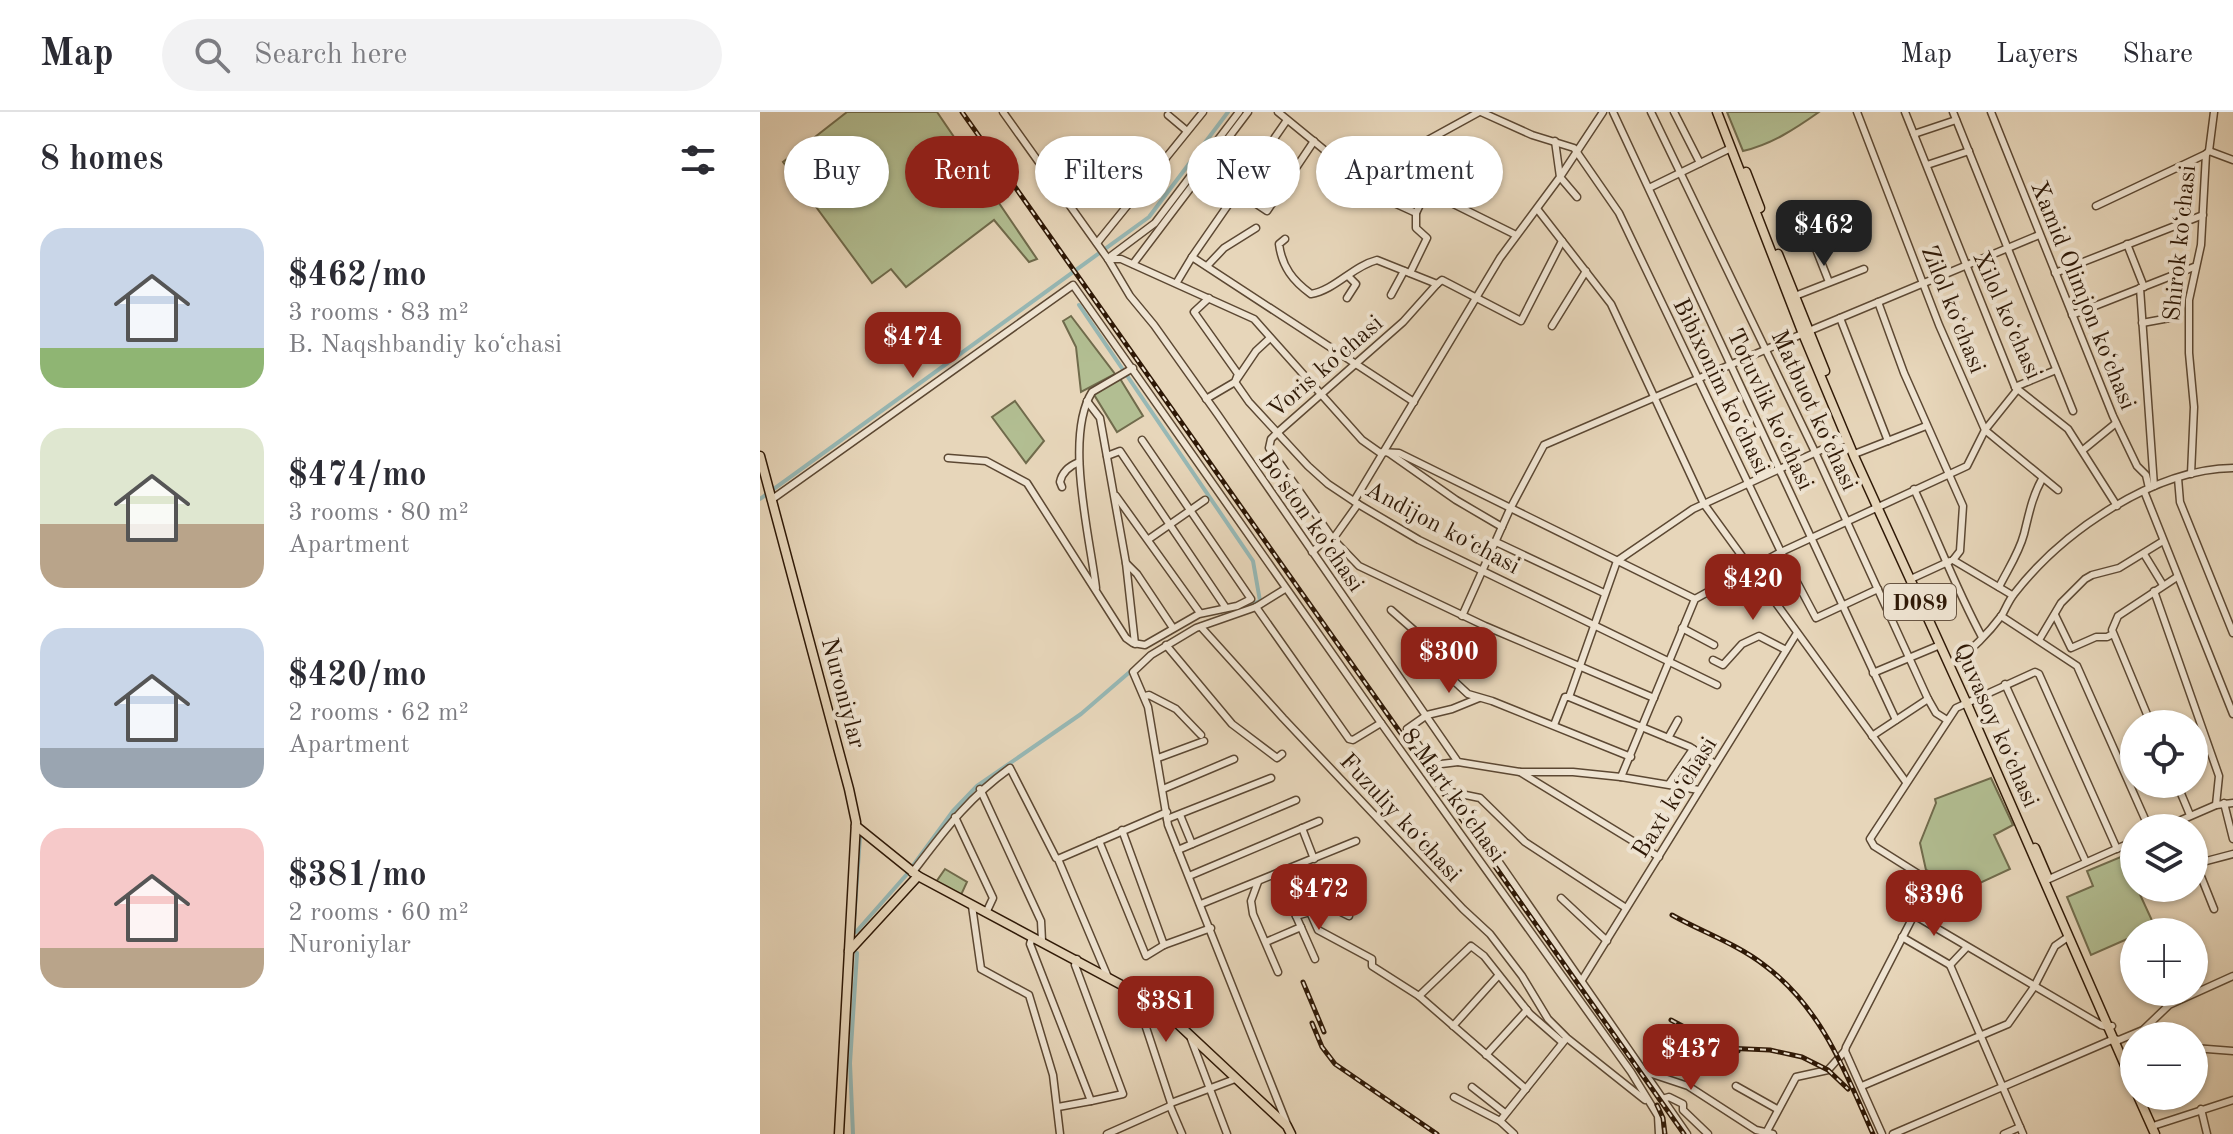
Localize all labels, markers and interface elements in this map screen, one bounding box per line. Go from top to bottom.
search box [162,19,722,91]
icon: search [190,33,234,77]
text: Map [40,36,114,74]
text: Search here [254,40,407,70]
text: Map [1900,41,1952,69]
text: Layers [1996,41,2078,69]
text: Share [2122,41,2193,69]
chip: Buy [784,136,889,208]
chip: Rent [905,136,1019,208]
chip: Filters [1035,136,1171,208]
chip: New [1187,136,1300,208]
chip: Apartment [1316,136,1503,208]
icon: filters [676,138,720,182]
text: 8 homes [40,143,163,177]
street label: Shirok koʻchasi [2161,164,2201,322]
street label: Xamid Olimjon koʻchasi [2025,178,2139,413]
pin: $462 [1777,200,1871,268]
text: $462 [1794,213,1854,239]
street label: Zilol koʻchasi [1916,243,1989,377]
street label: Xilol koʻchasi [1967,248,2045,384]
text: $462/mo [288,259,427,293]
icon: home [104,260,200,356]
street label: Bibixonim koʻchasi [1667,295,1773,479]
text: 3 rooms · 83 m² [288,300,469,326]
pin: $474 [866,312,960,380]
street label: Voris koʻchasi [1264,312,1388,423]
text: $474 [883,325,943,351]
street label: Totuvlik koʻchasi [1721,325,1817,494]
street label: Matbuot koʻchasi [1766,327,1861,495]
text: B. Naqshbandiy koʻchasi [288,332,562,358]
street label: Boʻston koʻchasi [1253,448,1368,597]
text: $474/mo [288,459,427,493]
icon: home [104,460,200,556]
street label: Andijon koʻchasi [1361,478,1523,580]
text: 3 rooms · 80 m² [288,500,469,526]
text: Apartment [288,532,410,558]
pin: $420 [1706,554,1800,622]
text: $420 [1723,567,1783,593]
road number: D089 [1884,584,1956,620]
pin: $300 [1402,627,1496,695]
street label: Nuroniylar [816,636,868,752]
text: $300 [1419,640,1479,666]
street label: Quvasoy koʻchasi [1948,640,2042,811]
text: $420/mo [288,659,427,693]
icon: home [104,660,200,756]
text: 2 rooms · 62 m² [288,700,469,726]
map controls [2120,710,2208,1110]
button: locate [2120,710,2208,798]
street label: 8 Mart koʻchasi [1396,725,1509,868]
text: Apartment [288,732,410,758]
street label: Baxt koʻchasi [1629,733,1722,863]
street label: Fuzuliy koʻchasi [1334,749,1465,887]
button: layers [2120,814,2208,902]
text: $381/mo [288,859,427,893]
icon: home [104,860,200,956]
pin: $472 [1272,864,1366,932]
pin: $396 [1887,870,1981,938]
text: $472 [1289,877,1349,903]
text: $396 [1904,883,1964,909]
text: 2 rooms · 60 m² [288,900,469,926]
button: + [2120,918,2208,1006]
text: Nuroniylar [288,932,411,958]
pin: $381 [1119,976,1213,1044]
text: $381 [1136,989,1196,1015]
button: − [2120,1022,2208,1110]
pin: $437 [1644,1024,1738,1092]
text: $437 [1661,1037,1721,1063]

